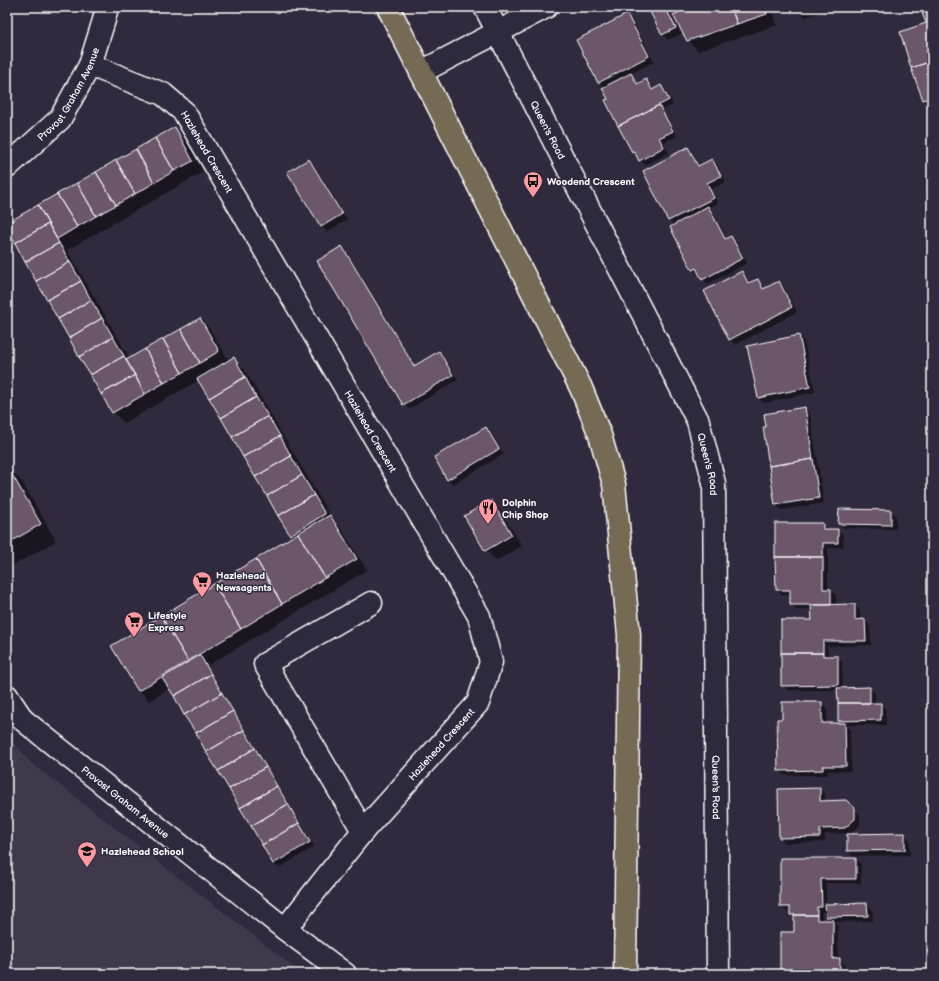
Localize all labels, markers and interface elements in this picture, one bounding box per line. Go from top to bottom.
street label: Provost Graham Avenue [35,46,102,144]
street label: Queen's Road [527,99,567,162]
street label: Hazlehead Crescent [178,109,235,195]
bus stop icon: Woodend Crescent [522,170,544,198]
place label: Woodend Crescent [547,176,635,188]
street label: Hazlehead Crescent [341,389,399,475]
street label: Queen's Road [694,432,719,496]
restaurant icon: Dolphin Chip Shop [477,497,499,525]
place label: Dolphin Chip Shop [502,497,549,521]
supermarket icon: Hazlehead Newsagents [191,570,213,598]
place label: Hazlehead Newsagents [216,570,272,594]
supermarket icon: Lifestyle Express [123,610,145,638]
place label: Lifestyle Express [148,610,187,634]
street label: Hazlehead Crescent [406,706,477,783]
street label: Queen's Road [709,755,722,820]
street label: Provost Graham Avenue [79,764,171,841]
school or university icon: Hazlehead School [76,840,98,868]
place label: Hazlehead School [101,846,184,858]

